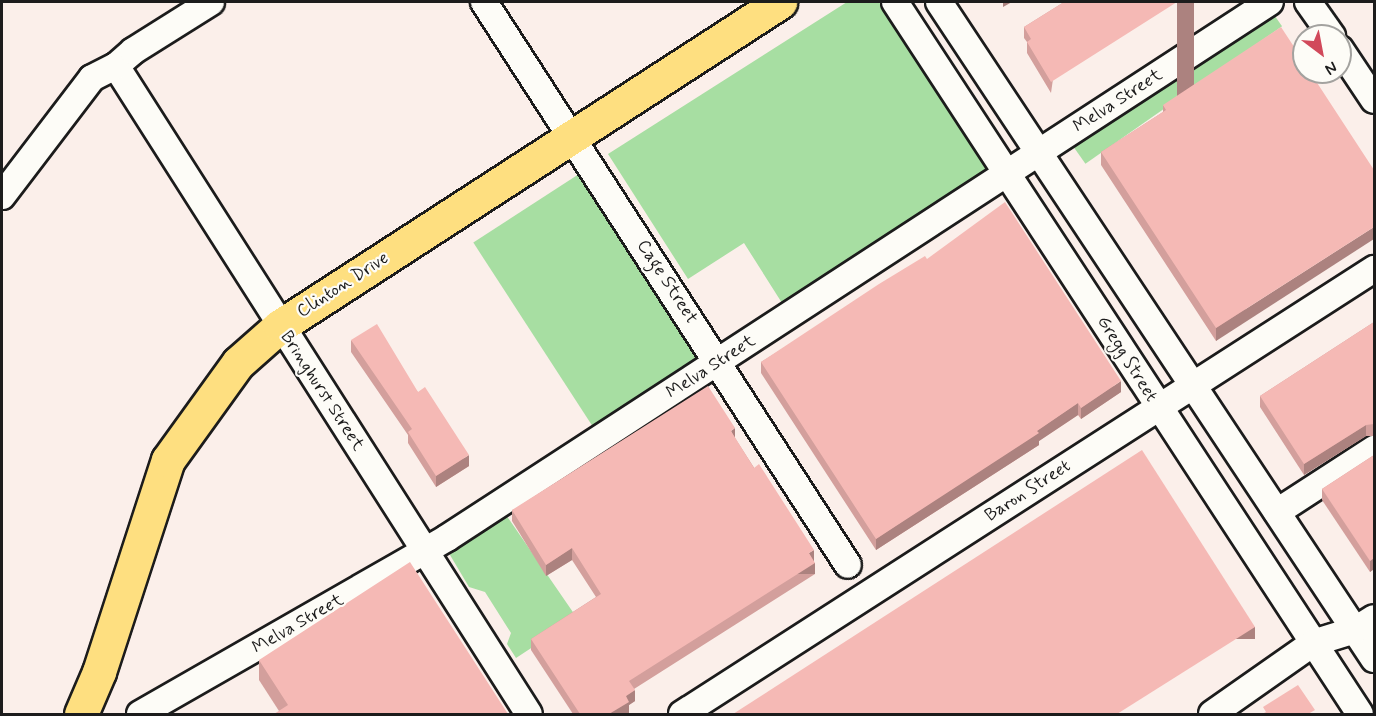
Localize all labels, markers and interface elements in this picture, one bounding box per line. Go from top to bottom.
north arrow [1292,24,1352,84]
text: N [1321,56,1341,80]
street label: Melva Street [1069,64,1167,138]
street label: Cage Street [632,236,702,328]
street label: Clinton Drive [293,247,393,323]
street label: Gregg Street [1091,311,1163,407]
street label: Bringhurst Street [275,327,369,455]
street label: Melva Street [662,330,760,404]
street label: Baron Street [980,455,1076,527]
street label: Melva Street [249,589,347,659]

